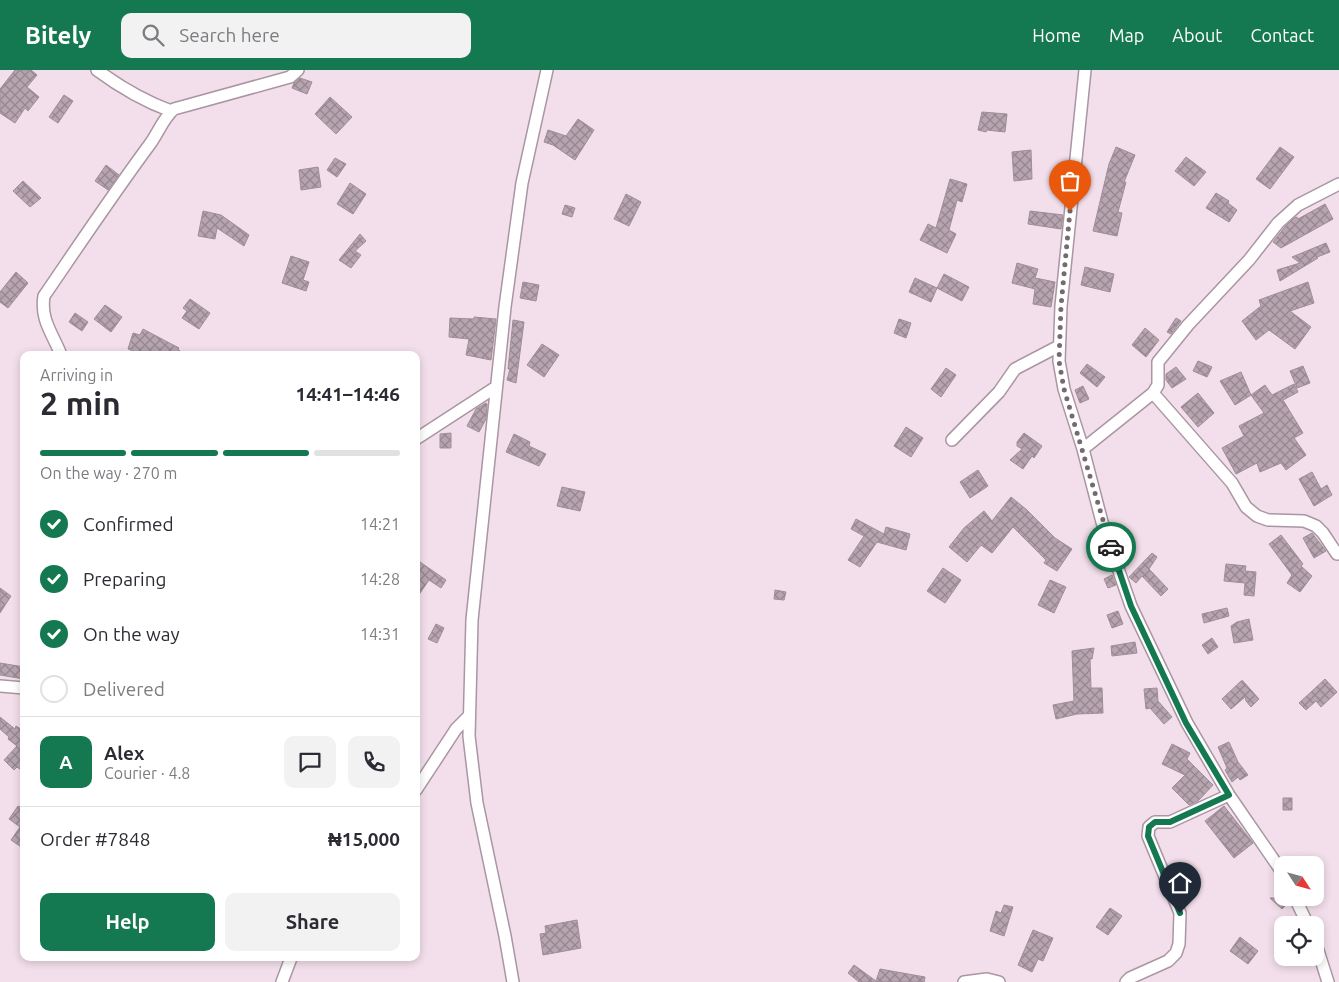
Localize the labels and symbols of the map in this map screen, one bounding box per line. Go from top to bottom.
pin [1049,160,1091,211]
courier [1086,522,1136,572]
north arrow [1274,856,1324,906]
pin [1159,862,1201,913]

